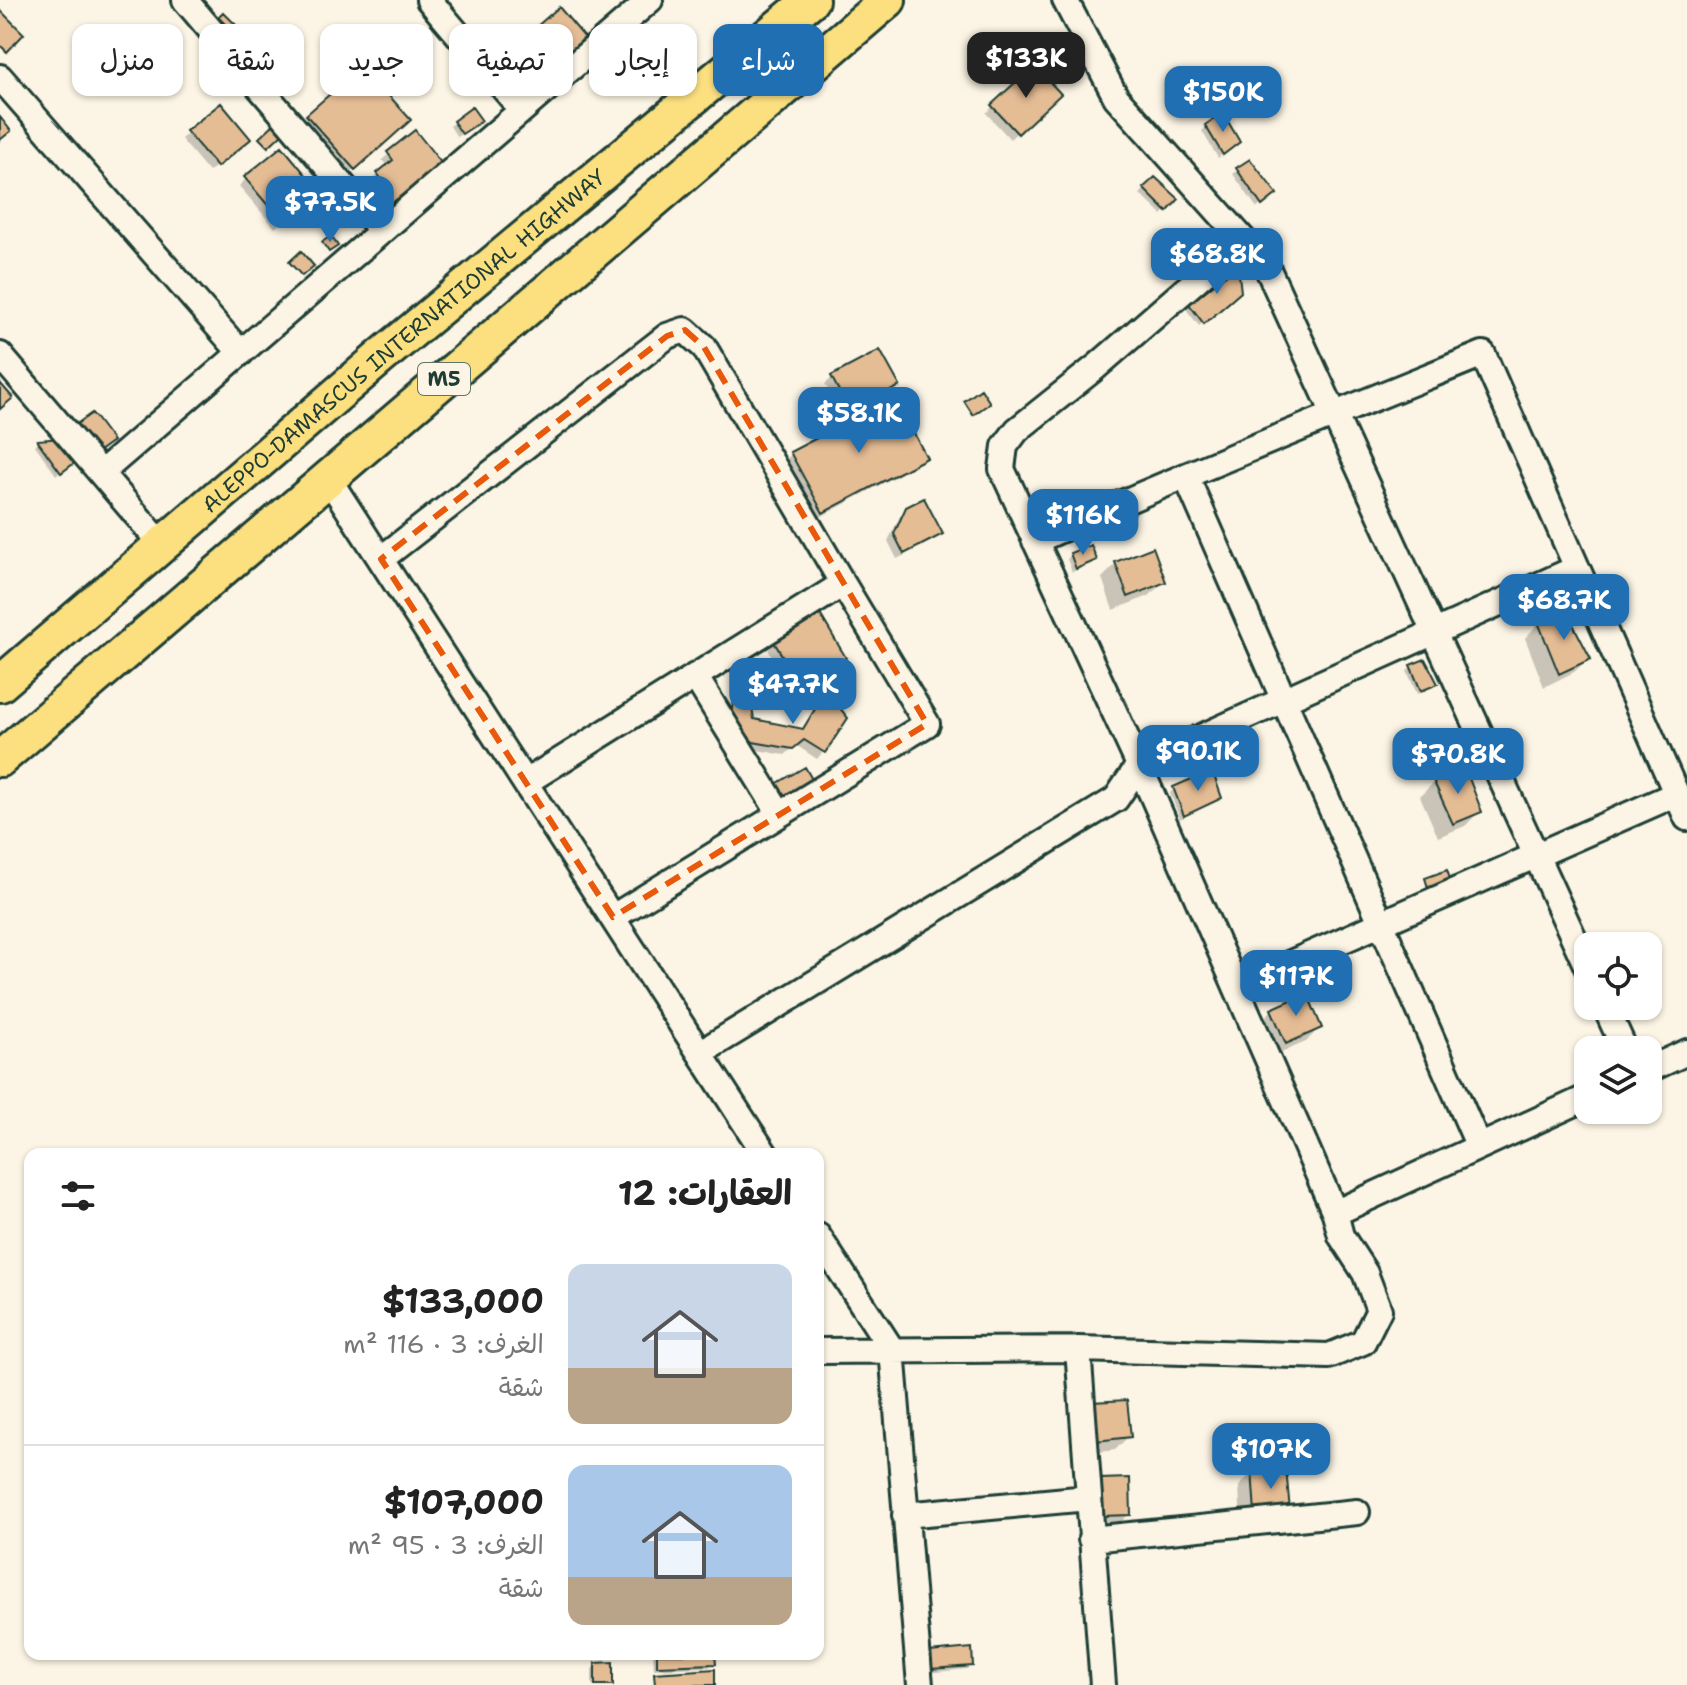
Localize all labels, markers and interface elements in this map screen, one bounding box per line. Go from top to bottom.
chip: منزل [72,24,183,96]
chip: شقة [199,24,304,96]
chip: جديد [320,24,433,96]
chip: تصفية [449,24,573,96]
chip: إيجار [589,24,697,96]
chip: شراء [713,24,824,96]
pin: $133K [970,32,1082,100]
text: $133K [985,40,1067,75]
pin: $150K [1167,66,1279,134]
text: $150K [1183,74,1263,109]
street label: ALEPPO-DAMASCUS INTERNATIONAL HIGHWAY [196,162,612,519]
pin: $77.5K [265,176,395,244]
text: $77.5K [284,184,376,219]
pin: $68.8K [1152,228,1282,296]
text: $68.8K [1169,236,1265,271]
road number: M5 [418,363,470,395]
pin: $58.1K [794,387,924,455]
text: $58.1K [816,395,902,430]
pin: $116K [1027,489,1139,557]
text: $116K [1045,497,1121,532]
pin: $68.7K [1499,574,1629,642]
text: $68.7K [1517,582,1611,617]
pin: $47.7K [728,658,858,726]
text: $47.7K [747,666,839,701]
pin: $90.1K [1133,725,1263,793]
pin: $70.8K [1393,728,1523,796]
text: $90.1K [1155,733,1241,768]
text: $70.8K [1411,736,1505,771]
map controls [1574,932,1662,1124]
button: locate [1574,932,1662,1020]
pin: $117K [1240,950,1352,1018]
text: $117K [1258,958,1334,993]
button: layers [1574,1036,1662,1124]
text: العقارات: 12 [618,1170,792,1216]
icon: filters [56,1174,100,1218]
text: $133,000 [382,1278,544,1324]
icon: home [632,1296,728,1392]
text: الغرف: 3 · 116 m² [343,1326,544,1361]
text: شقة [499,1369,544,1404]
pin: $107K [1215,1423,1327,1491]
text: $107K [1230,1431,1312,1466]
text: $107,000 [384,1479,544,1525]
icon: home [632,1497,728,1593]
text: الغرف: 3 · 95 m² [348,1527,544,1562]
text: شقة [499,1570,544,1605]

